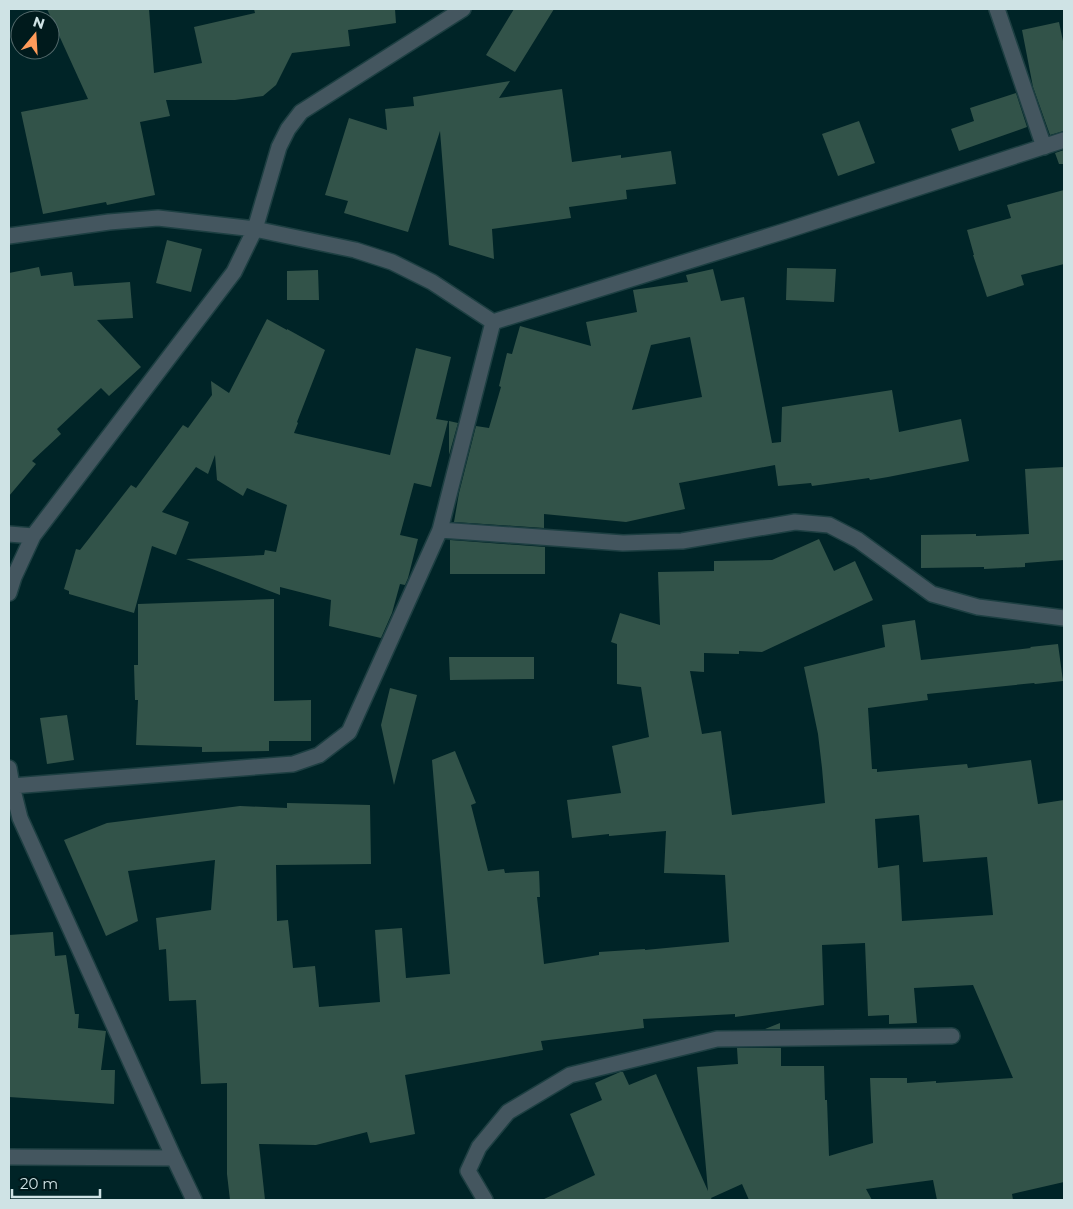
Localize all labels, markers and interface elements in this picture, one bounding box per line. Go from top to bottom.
north arrow [10,10,60,60]
text: N [31,12,47,33]
scale bar [12,1166,100,1198]
text: 20 m [20,1174,58,1193]

